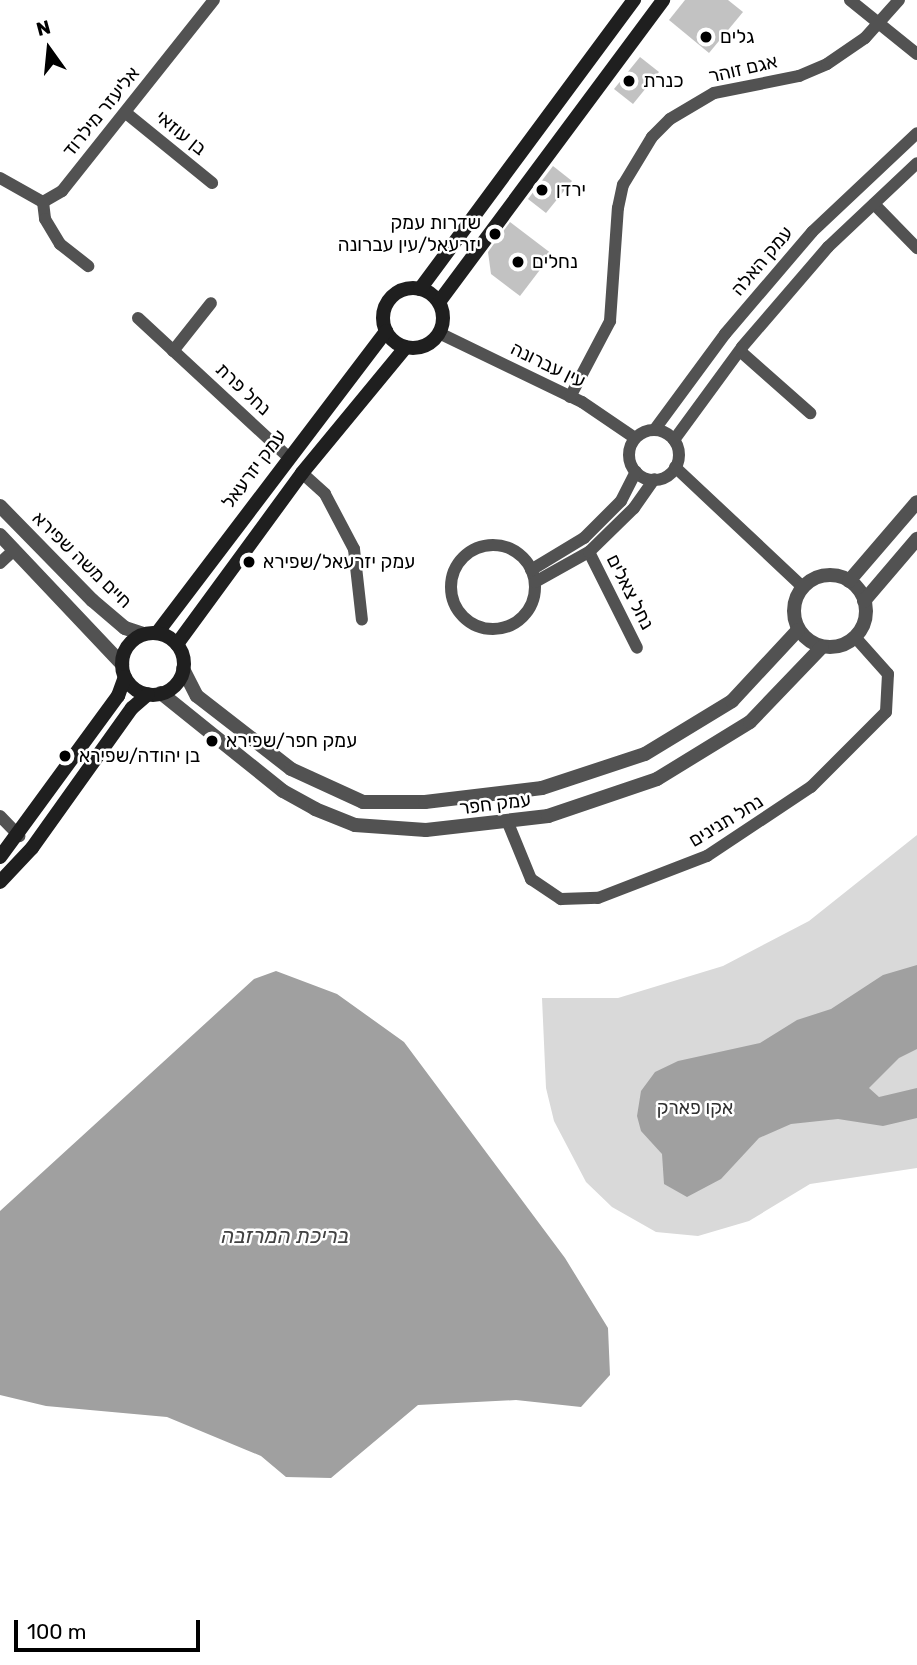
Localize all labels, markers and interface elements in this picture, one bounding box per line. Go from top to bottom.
north arrow [14,14,84,84]
text: N [34,15,53,41]
place label: גלים [720,26,755,48]
marker: גלים [698,29,714,45]
street label: אגם זוהר [706,50,780,88]
street label: אליעזר מילרוד [58,62,144,162]
place label: כנרת [643,70,684,92]
marker: כנרת [621,73,637,89]
street label: בן עוזאי [151,106,211,160]
place label: ירדן [556,179,586,201]
marker: ירדן [534,182,550,198]
place label: שדרות עמק יזרעאל/עין עברונה [338,212,481,256]
street label: עמק האלה [726,222,798,300]
marker: שדרות עמק יזרעאל/עין עברונה [487,226,503,242]
place label: נחלים [532,251,578,273]
marker: נחלים [510,254,526,270]
street label: עין עברונה [507,337,589,393]
street label: נחל פרת [211,358,275,420]
street label: עמק יזרעאל [217,425,291,513]
street label: חיים משה שפירא [28,507,136,613]
street label: נחל צאלים [601,550,659,634]
place label: עמק יזרעאל/שפירא [263,551,415,573]
marker: עמק יזרעאל/שפירא [241,554,257,570]
place label: עמק חפר/שפירא [226,730,357,752]
marker: עמק חפר/שפירא [204,733,220,749]
place label: בן יהודה/שפירא [79,745,200,767]
marker: בן יהודה/שפירא [57,748,73,764]
street label: עמק חפר [458,788,532,820]
street label: נחל תנינים [685,790,767,852]
park label: אקו פארק [657,1097,733,1119]
water label: בריכת המרזבה [221,1223,349,1249]
scale bar [18,1606,203,1650]
text: 100 m [27,1619,86,1644]

